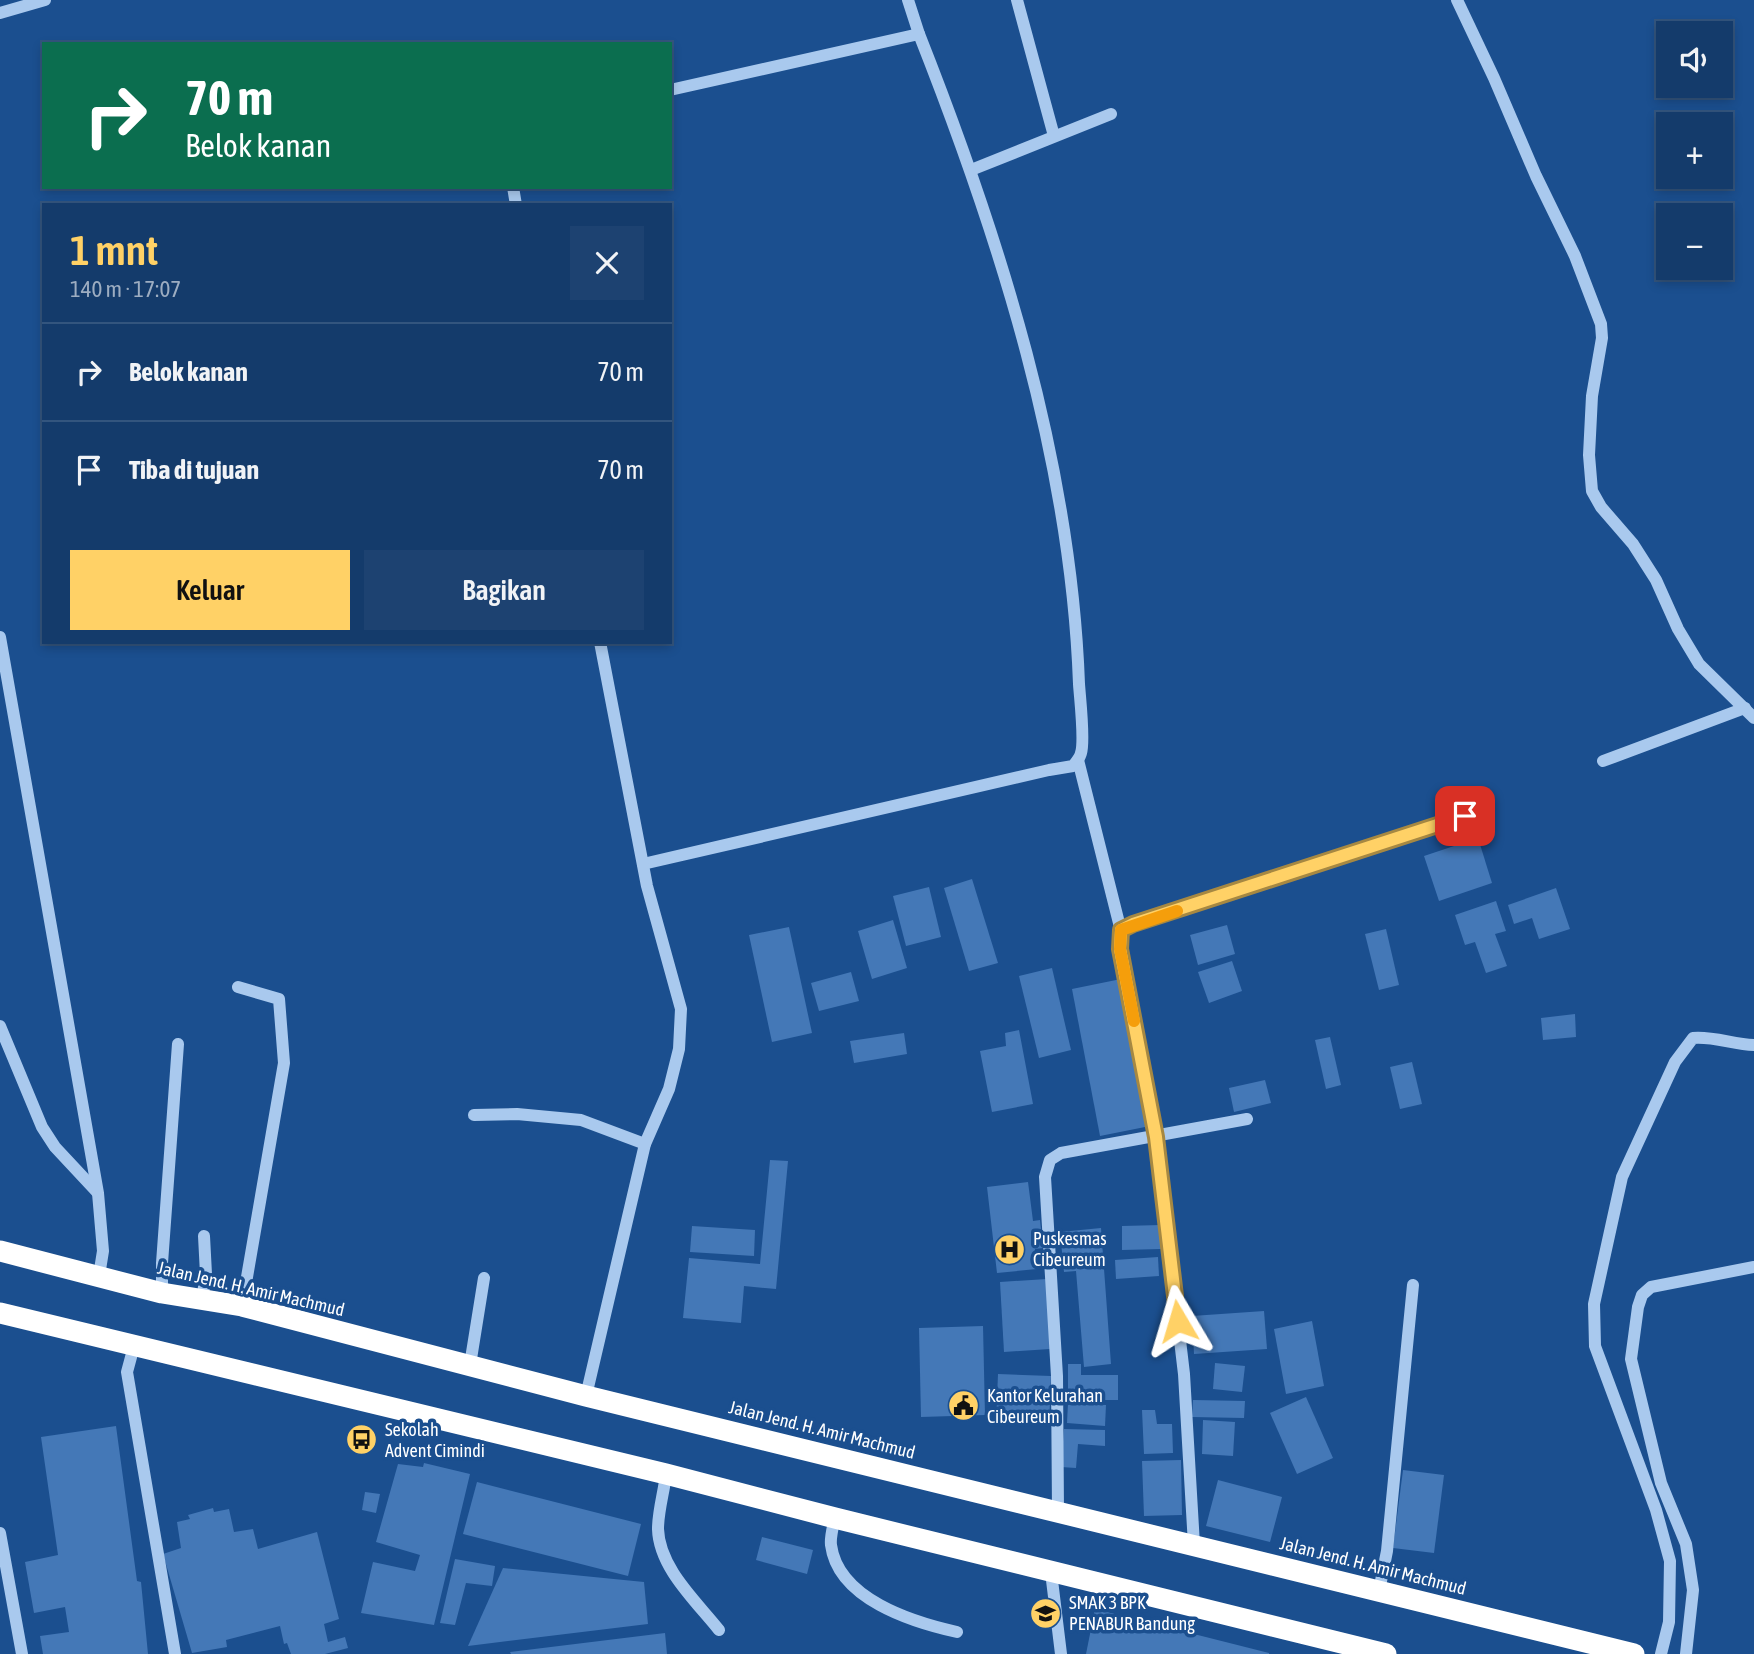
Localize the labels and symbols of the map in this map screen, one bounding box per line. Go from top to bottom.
pin [1435,786,1495,846]
place label: Puskesmas Cibeureum [1033,1228,1107,1270]
hospital icon: Puskesmas Cibeureum [993,1232,1027,1266]
street label: Jalan Jend. H. Amir Machmud [156,1257,347,1320]
position arrow [1141,1284,1215,1358]
place label: Kantor Kelurahan Cibeureum [987,1385,1103,1427]
public building icon: Kantor Kelurahan Cibeureum [947,1389,981,1423]
street label: Jalan Jend. H. Amir Machmud [727,1396,917,1463]
place label: Sekolah Advent Cimindi [385,1419,485,1461]
bus stop icon: Sekolah Advent Cimindi [345,1423,379,1457]
street label: Jalan Jend. H. Amir Machmud [1278,1532,1468,1599]
place label: SMAK 3 BPK PENABUR Bandung [1069,1592,1195,1634]
school or university icon: SMAK 3 BPK PENABUR Bandung [1029,1596,1063,1630]

